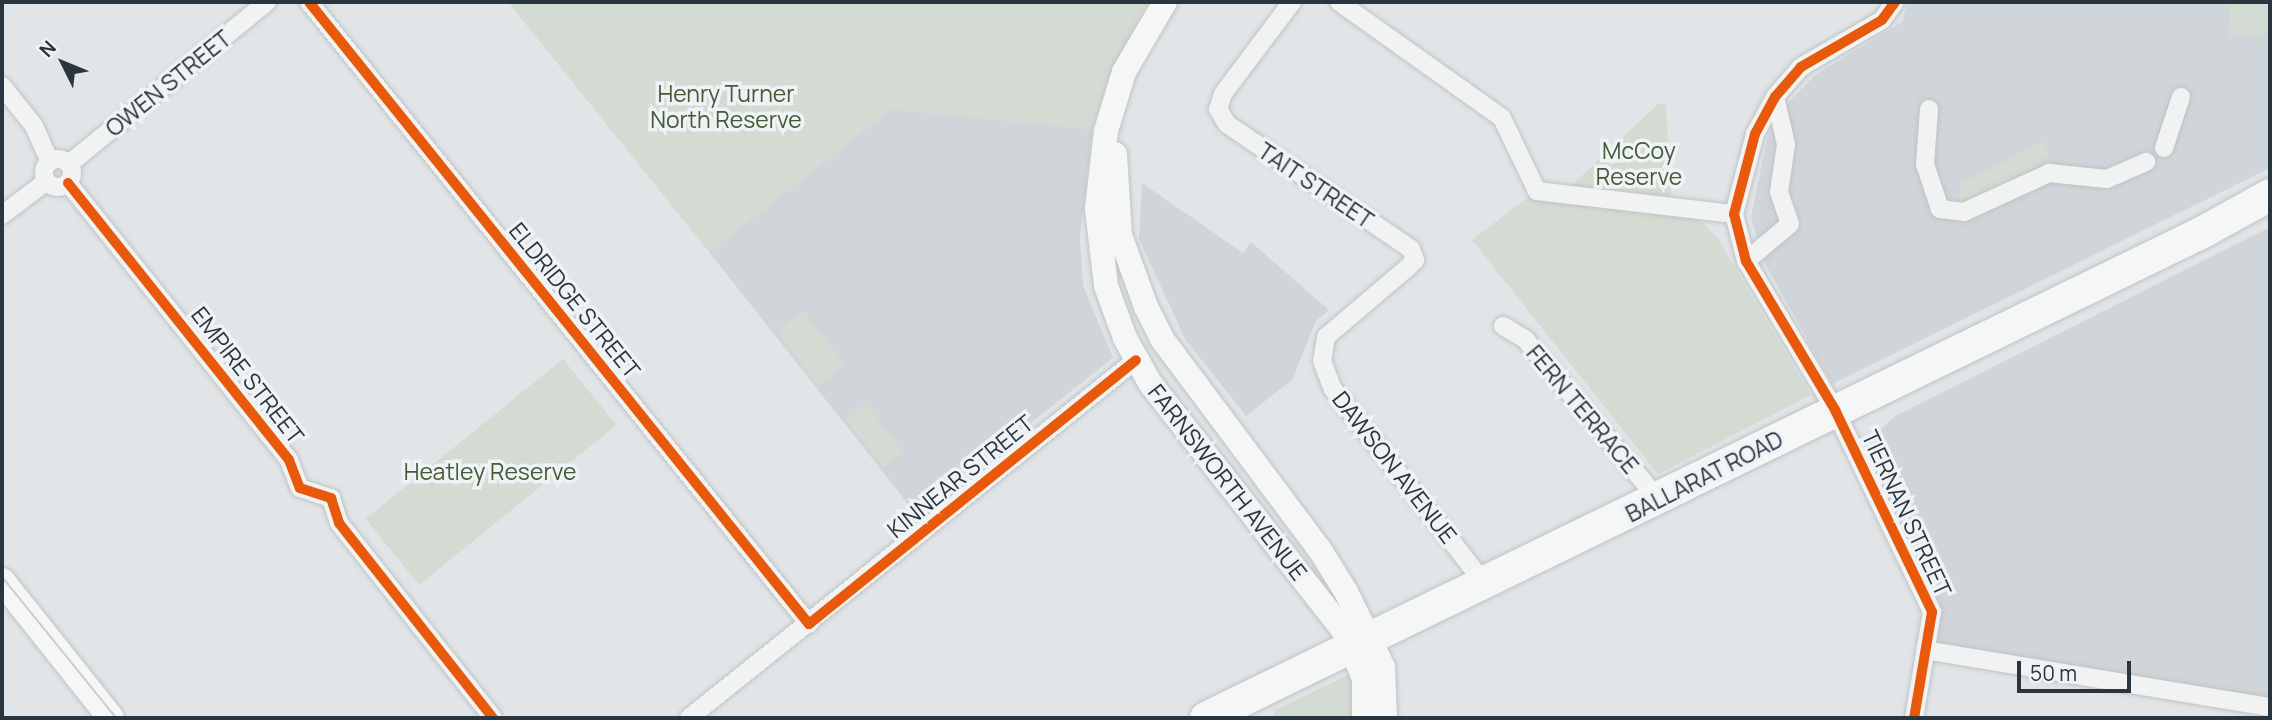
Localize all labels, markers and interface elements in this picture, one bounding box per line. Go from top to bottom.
street label: OWEN STREET [100,24,236,142]
north arrow [28,28,98,98]
text: N [33,35,62,63]
park label: Henry Turner North Reserve [650,79,802,133]
street label: TAIT STREET [1253,136,1379,234]
park label: McCoy Reserve [1596,136,1682,190]
street label: ELDRIDGE STREET [504,217,646,383]
street label: EMPIRE STREET [186,301,310,449]
street label: FERN TERRACE [1521,339,1645,479]
street label: FARNSWORTH AVENUE [1143,379,1313,585]
street label: DAWSON AVENUE [1327,386,1463,548]
street label: KINNEAR STREET [882,409,1038,543]
street label: BALLARAT ROAD [1620,424,1788,528]
street label: TIERNAN STREET [1857,426,1957,600]
park label: Heatley Reserve [404,457,576,485]
scale bar [2020,646,2134,690]
text: 50 m [2030,659,2077,687]

